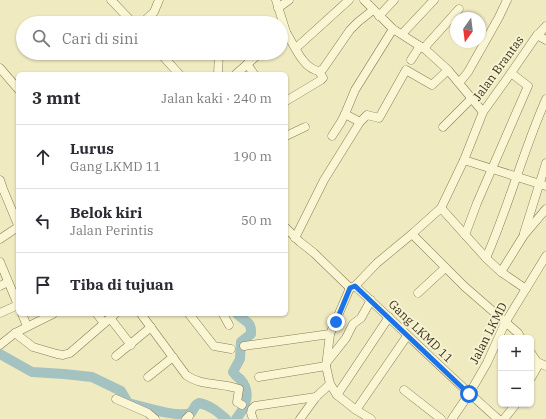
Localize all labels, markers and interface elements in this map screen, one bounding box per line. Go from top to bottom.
north arrow [450,12,486,48]
search box [16,16,288,60]
icon: search [30,27,52,49]
text: Cari di sini [62,29,138,48]
street label: Jalan Brantas [469,32,527,103]
text: 3 mnt [32,87,80,109]
text: Jalan kaki · 240 m [161,90,272,107]
text: Lurus [70,139,114,158]
icon: ahead [32,146,54,168]
text: 190 m [233,148,272,165]
text: Gang LKMD 11 [70,158,161,175]
text: Belok kiri [70,203,142,222]
icon: left [32,210,54,232]
text: 50 m [241,212,272,229]
text: Jalan Perintis [70,222,153,239]
icon: arrive [32,274,54,296]
text: Tiba di tujuan [70,275,174,294]
street label: Gang LKMD 11 [386,296,456,366]
street label: Jalan LKMD [466,300,510,366]
route end [327,313,345,331]
map controls [498,335,534,407]
button: + [498,335,534,371]
button: − [498,371,534,407]
route start [460,385,478,403]

